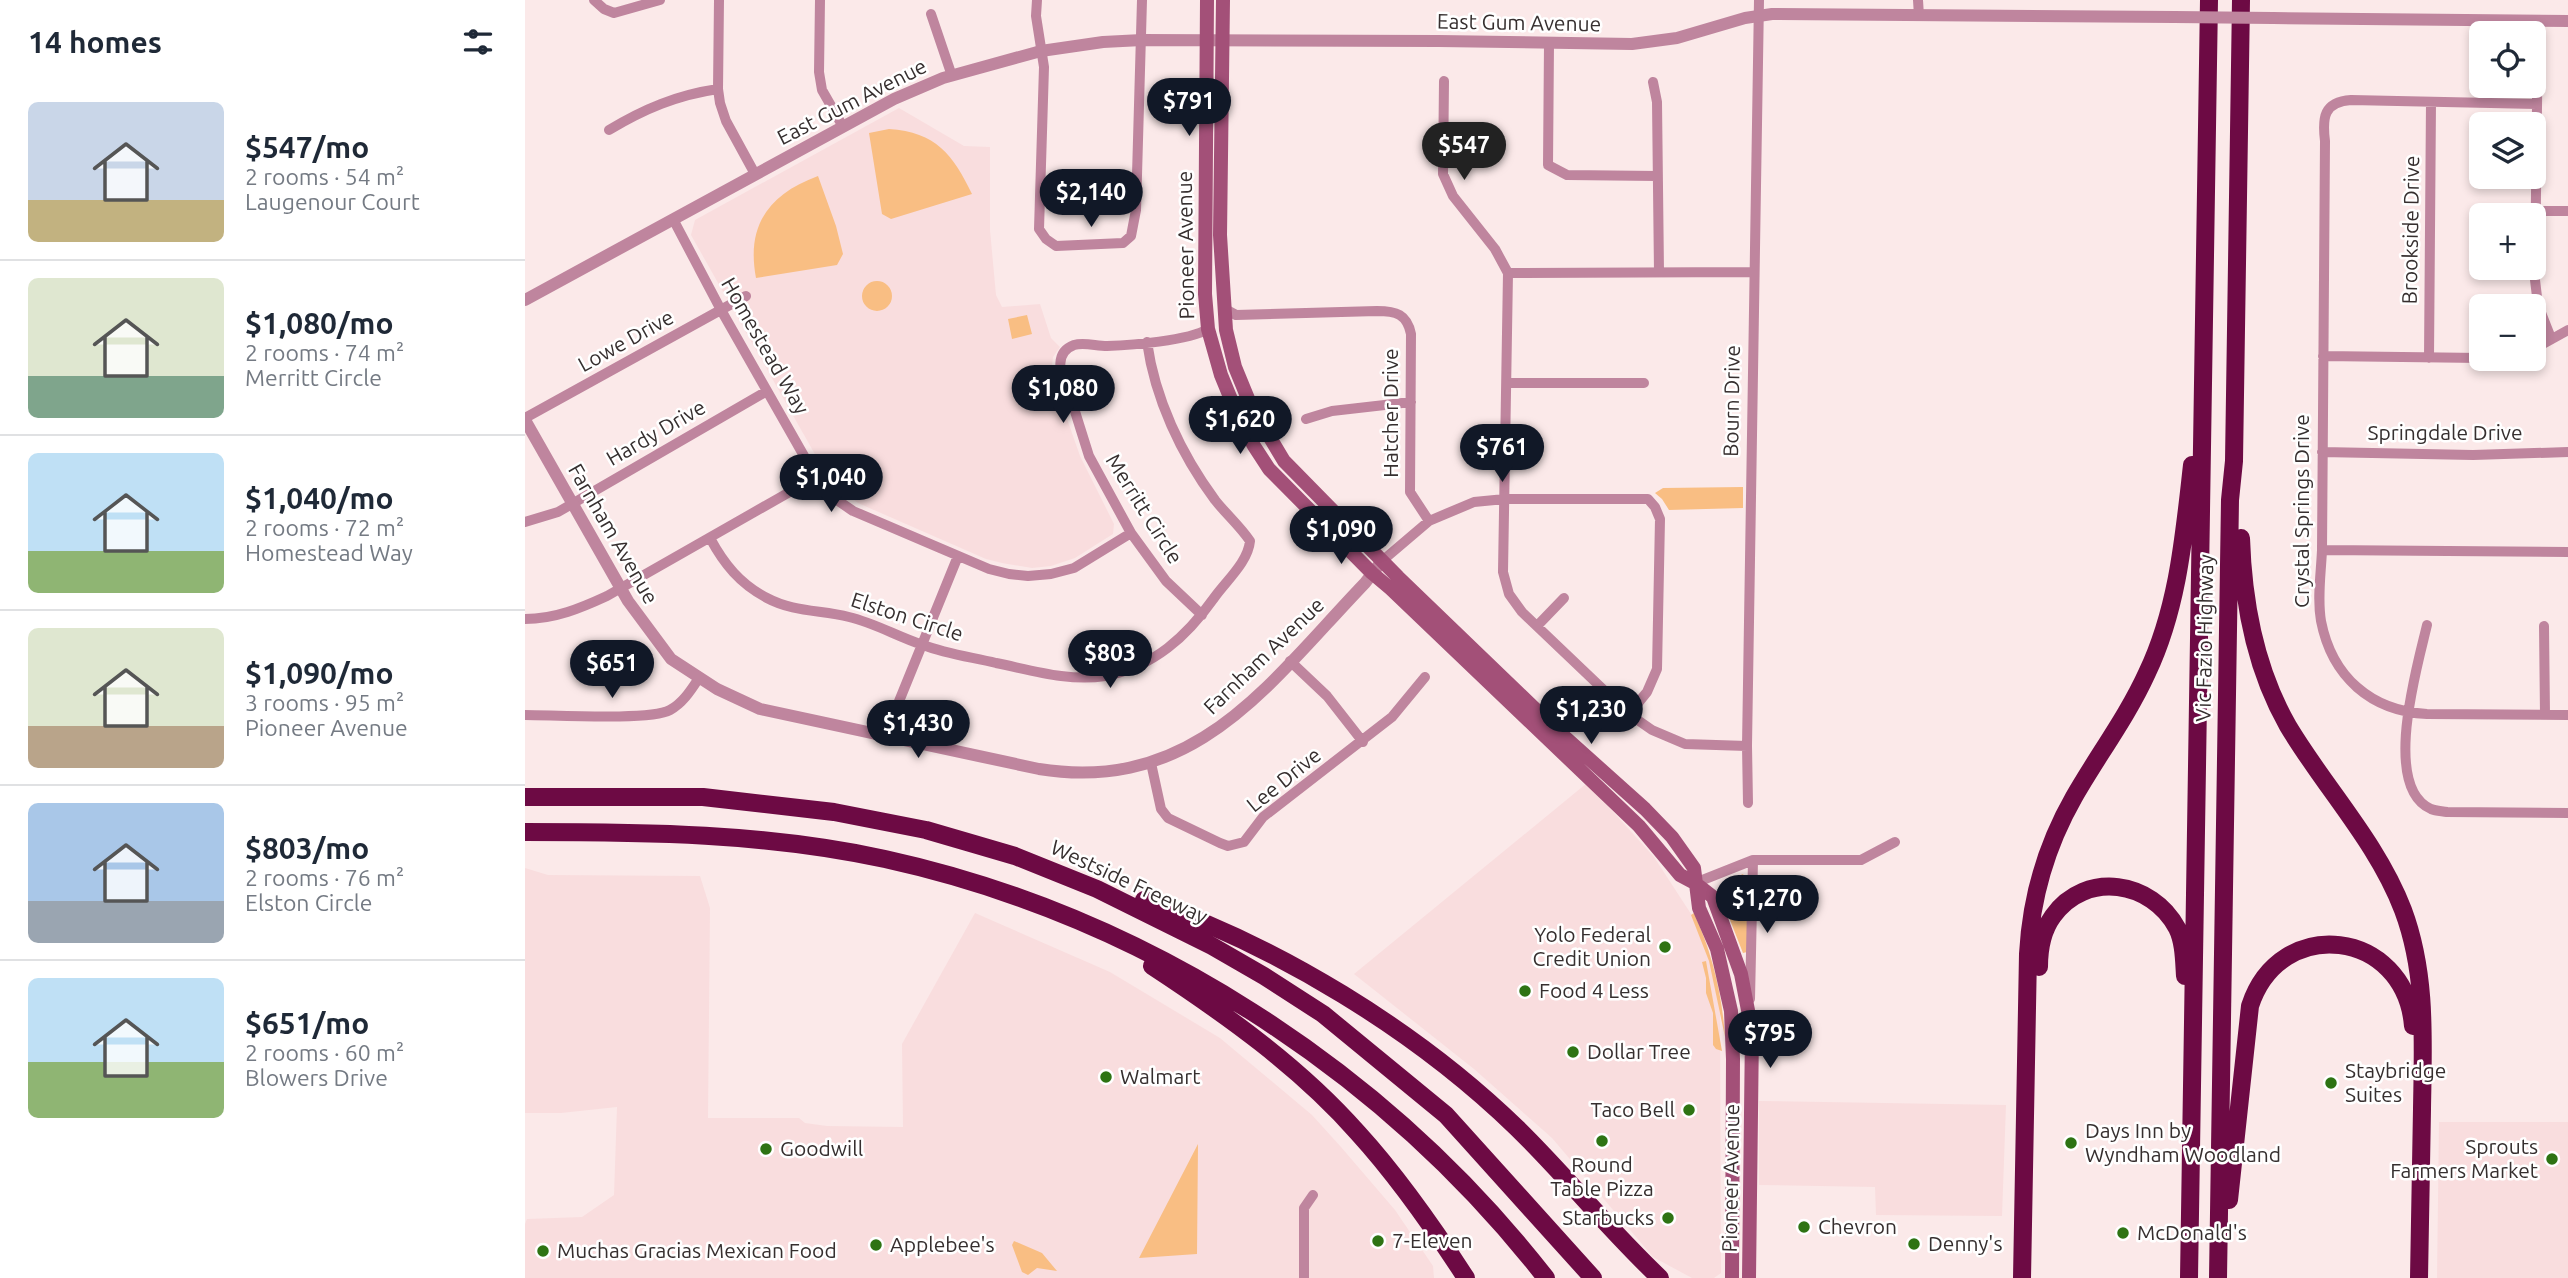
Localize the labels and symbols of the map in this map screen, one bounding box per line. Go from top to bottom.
street label: East Gum Avenue [1437,9,1601,35]
street label: East Gum Avenue [773,53,930,149]
pin: $791 [1148,78,1230,138]
pin: $547 [1423,122,1505,182]
street label: Brookside Drive [2397,155,2423,305]
pin: $2,140 [1034,170,1148,229]
street label: Pioneer Avenue [1172,170,1198,320]
street label: Homestead Way [717,273,815,418]
street label: Lowe Drive [574,304,677,376]
street label: Bourn Drive [1718,345,1744,457]
street label: Hatcher Drive [1378,348,1402,478]
pin: $1,080 [1006,366,1120,425]
street label: Hardy Drive [602,394,709,470]
pin: $1,620 [1183,396,1297,456]
street label: Crystal Springs Drive [2289,414,2313,608]
street label: Springdale Drive [2367,420,2523,444]
pin: $761 [1461,424,1543,484]
street label: Merritt Circle [1102,449,1188,568]
pin: $1,040 [774,454,888,514]
street label: Farnham Avenue [564,459,664,608]
pin: $1,090 [1284,506,1398,566]
street label: Vic Fazio Highway [2191,554,2217,722]
street label: Elston Circle [848,587,966,645]
street label: Farnham Avenue [1198,592,1328,719]
pin: $803 [1069,630,1151,690]
pin: $651 [571,640,653,700]
pin: $1,230 [1534,686,1648,746]
pin: $1,430 [861,700,975,760]
street label: Lee Drive [1241,742,1325,816]
street label: Westside Freeway [1047,834,1212,928]
pin: $1,270 [1710,876,1824,935]
place label: Yolo Federal Credit Union [1532,922,1651,970]
marker: Yolo Federal Credit Union [1657,939,1673,955]
place label: Food 4 Less [1539,978,1649,1002]
marker: Food 4 Less [1517,983,1533,999]
pin: $795 [1729,1010,1811,1070]
place label: Dollar Tree [1587,1039,1691,1063]
marker: Dollar Tree [1565,1044,1581,1060]
place label: Staybridge Suites [2345,1058,2446,1106]
place label: Walmart [1120,1064,1200,1088]
marker: Walmart [1098,1069,1114,1085]
marker: Staybridge Suites [2323,1075,2339,1091]
place label: Taco Bell [1591,1097,1675,1121]
marker: Taco Bell [1681,1102,1697,1118]
street label: Pioneer Avenue [1717,1103,1743,1253]
place label: Days Inn by Wyndham Woodland [2085,1118,2281,1166]
marker: Round Table Pizza [1594,1133,1610,1149]
place label: Sprouts Farmers Market [2390,1134,2538,1182]
marker: Days Inn by Wyndham Woodland [2063,1135,2079,1151]
place label: Goodwill [780,1136,863,1160]
marker: Goodwill [758,1141,774,1157]
marker: Sprouts Farmers Market [2544,1151,2560,1167]
place label: Round Table Pizza [1550,1152,1654,1200]
place label: Starbucks [1562,1205,1654,1229]
marker: Starbucks [1660,1210,1676,1226]
place label: Chevron [1818,1214,1897,1238]
marker: Chevron [1796,1219,1812,1235]
place label: McDonald's [2137,1220,2247,1244]
marker: McDonald's [2115,1225,2131,1241]
place label: 7-Eleven [1392,1228,1473,1252]
place label: Denny's [1928,1231,2003,1255]
place label: Applebee's [890,1232,995,1256]
marker: 7-Eleven [1370,1233,1386,1249]
marker: Denny's [1906,1236,1922,1252]
marker: Applebee's [868,1237,884,1253]
place label: Muchas Gracias Mexican Food [557,1238,837,1262]
marker: Muchas Gracias Mexican Food [535,1243,551,1259]

